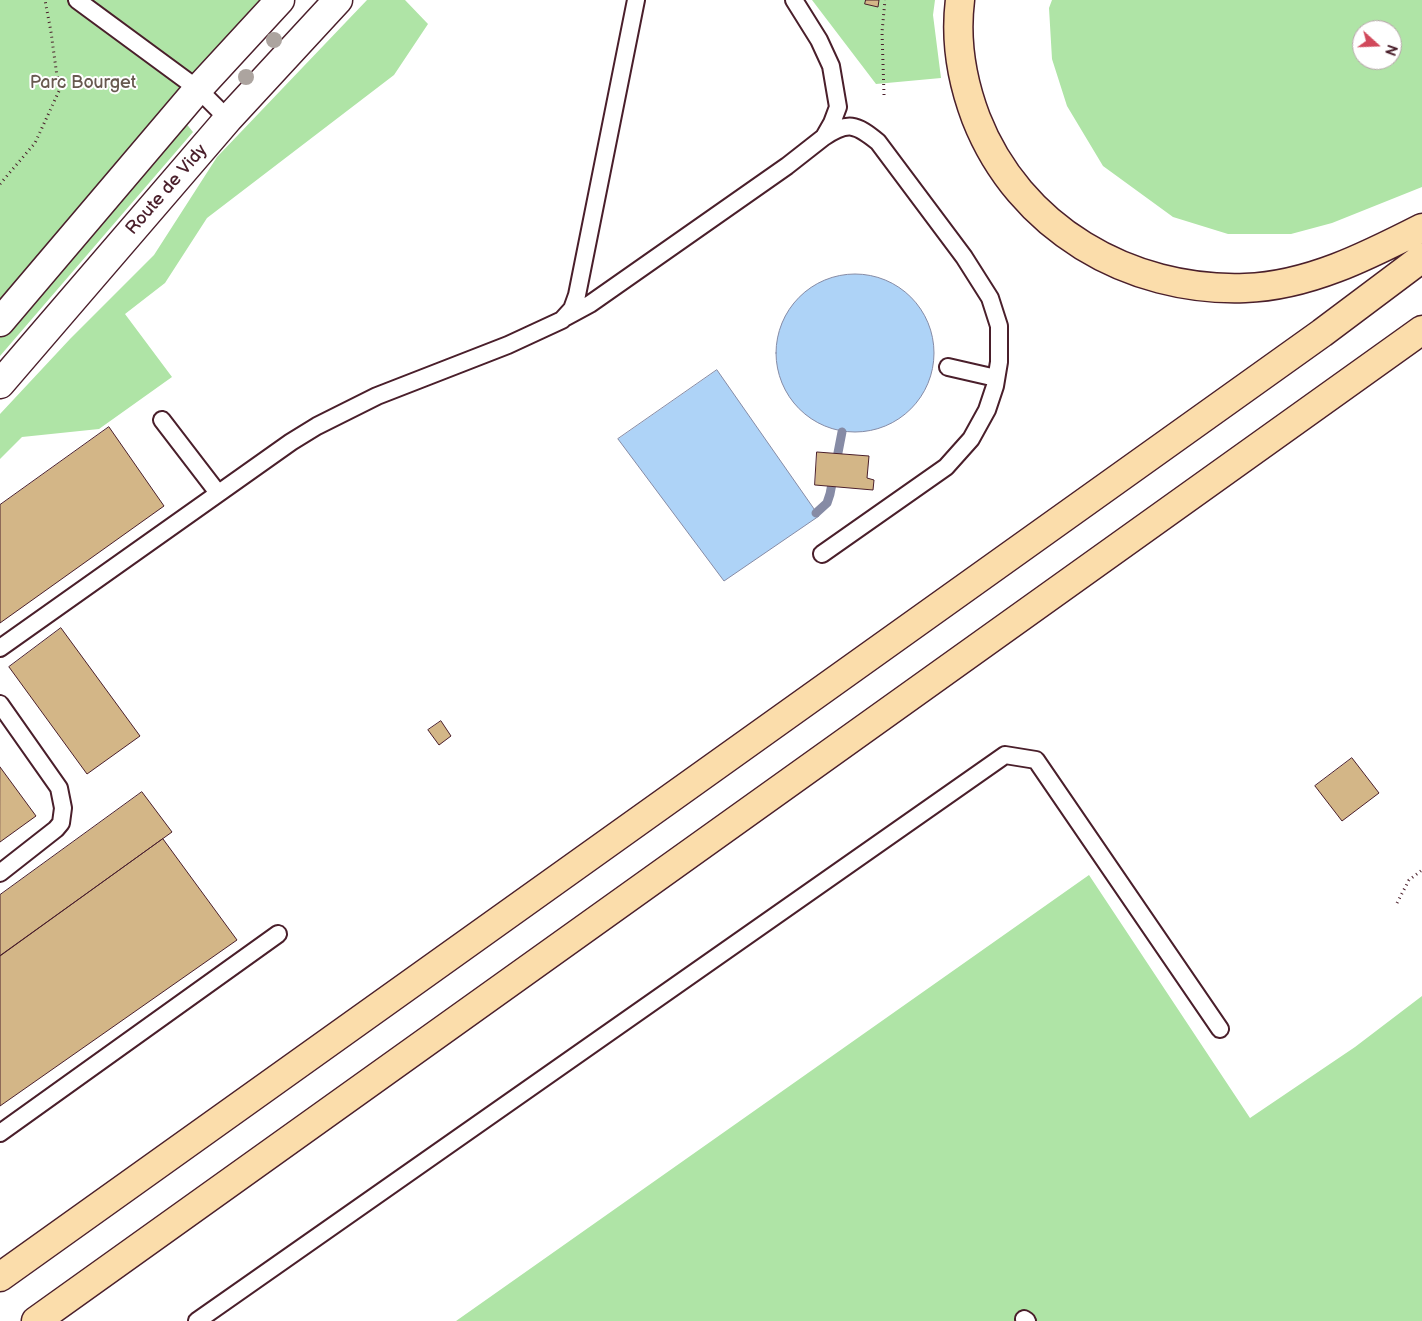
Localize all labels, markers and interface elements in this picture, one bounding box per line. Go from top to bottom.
north arrow [1352,20,1402,70]
text: N [1381,42,1400,58]
park label: Parc Bourget [30,72,136,94]
street label: Route de Vidy [122,140,212,240]

